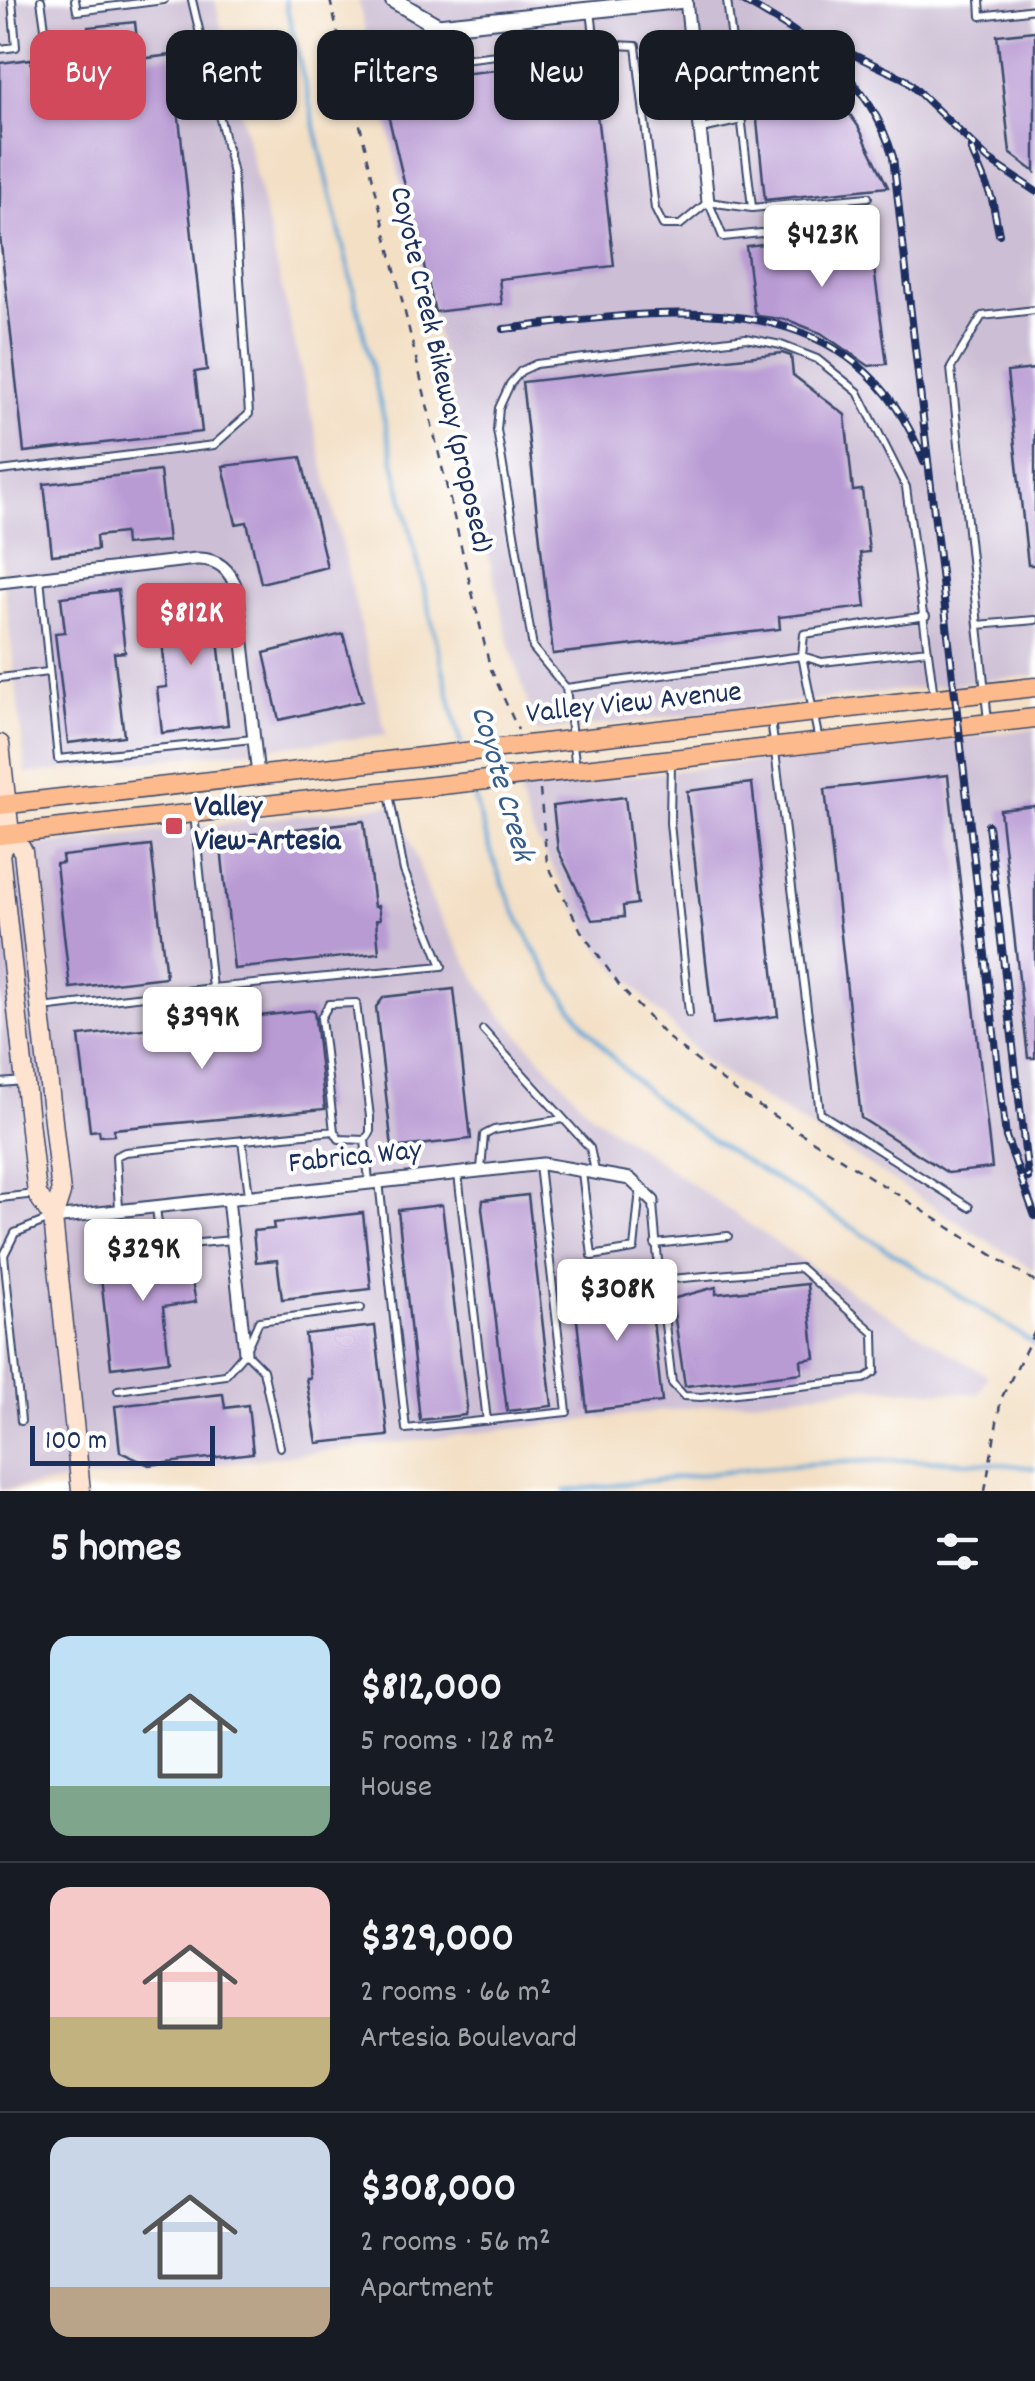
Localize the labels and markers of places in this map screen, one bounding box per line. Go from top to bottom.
pin: $423K [752,205,892,290]
pin: $812K [121,583,261,668]
place label: Valley View-Artesia [194,788,342,865]
marker: Valley View-Artesia [163,815,185,837]
pin: $399K [132,987,272,1072]
pin: $329K [73,1219,213,1304]
pin: $308K [547,1259,687,1344]

